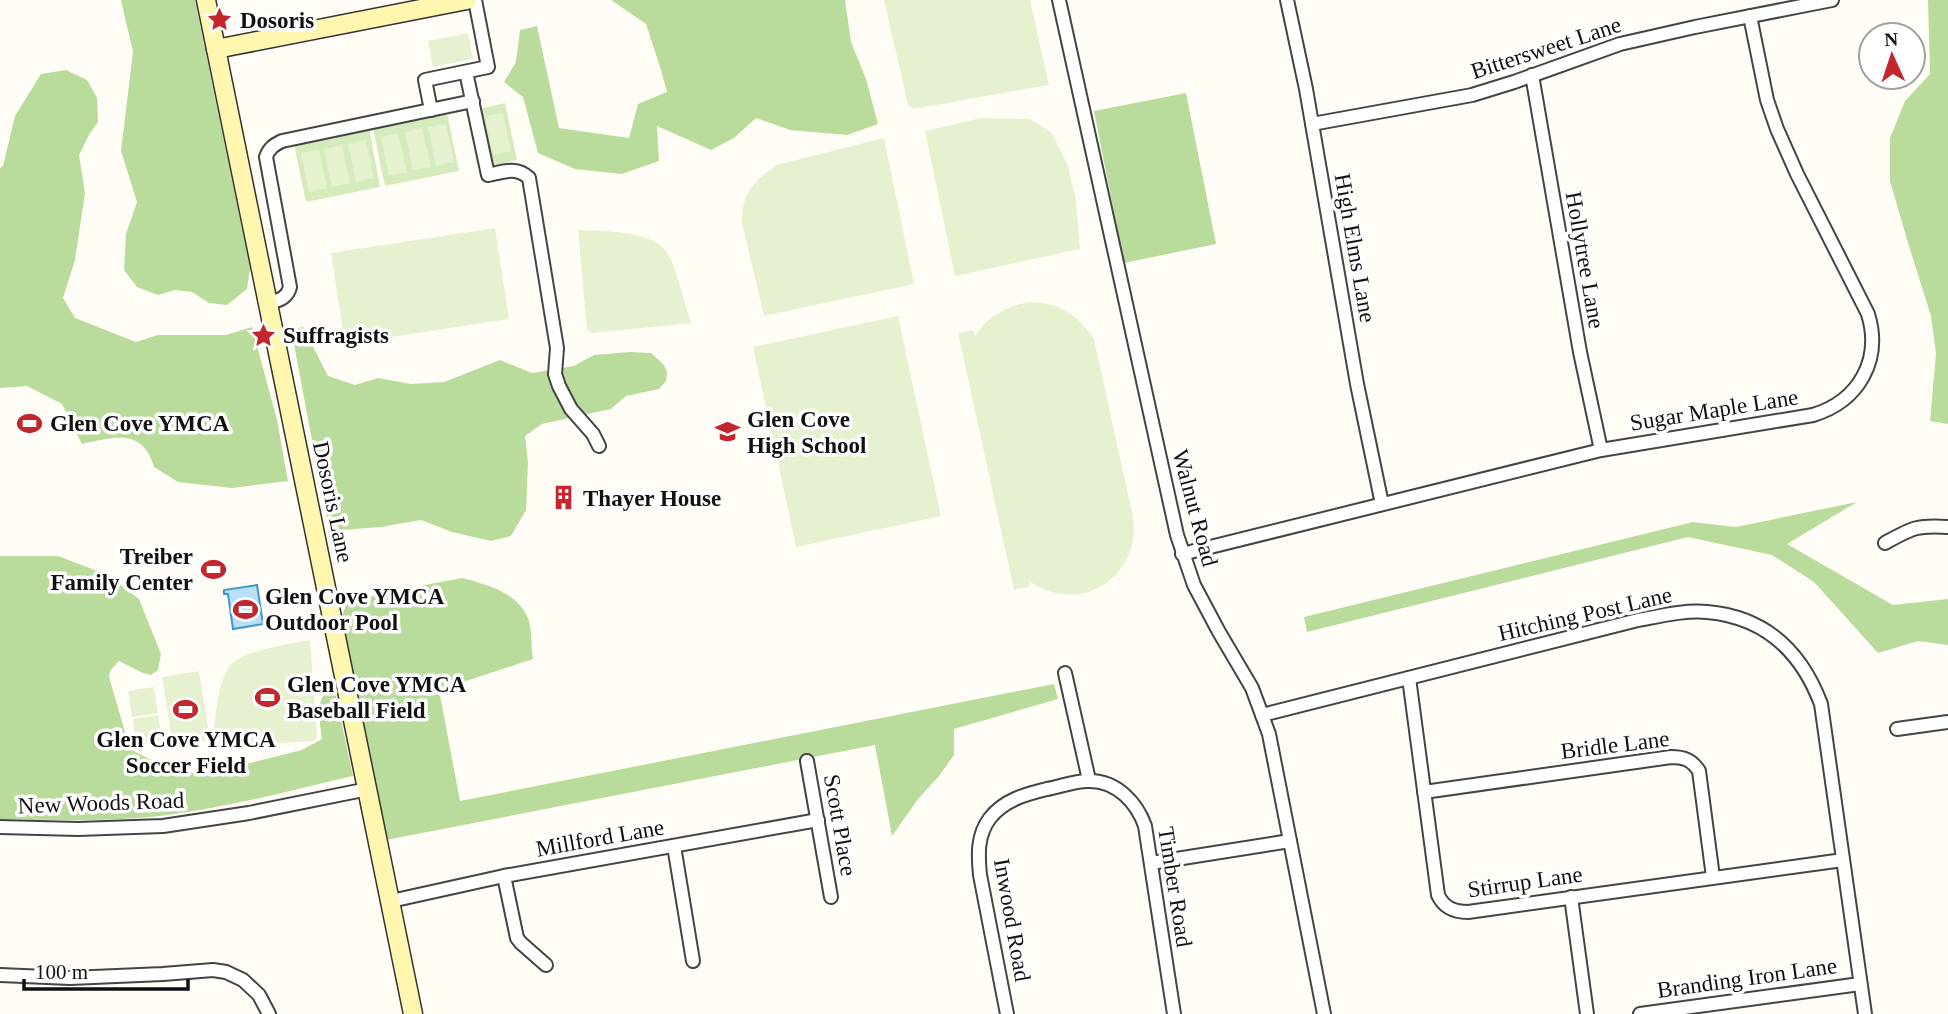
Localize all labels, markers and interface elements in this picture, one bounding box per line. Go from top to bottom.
place icon: Dosoris [206,6,234,34]
place label: Dosoris [240,8,314,33]
street label: Bittersweet Lane [1468,12,1624,84]
north arrow [1857,21,1927,91]
text: N [1884,29,1899,50]
street label: High Elms Lane [1330,172,1380,324]
street label: Hollytree Lane [1561,190,1609,330]
place icon: Suffragists [249,321,277,349]
place label: Suffragists [283,323,389,348]
street label: Sugar Maple Lane [1628,384,1800,436]
place label: Glen Cove High School [747,407,867,458]
sports icon: Glen Cove YMCA [16,409,44,437]
place label: Glen Cove YMCA [50,411,230,436]
school or university icon: Glen Cove High School [713,418,741,446]
street label: Dosoris Lane [308,439,358,565]
street label: Walnut Road [1167,447,1223,570]
building icon: Thayer House [549,484,577,512]
place label: Thayer House [583,486,721,511]
place label: Treiber Family Center [51,544,193,595]
sports icon: Treiber Family Center [199,555,227,583]
street label: Hitching Post Lane [1496,582,1674,646]
place label: Glen Cove YMCA Outdoor Pool [265,584,445,635]
sports icon: Glen Cove YMCA Outdoor Pool [231,595,259,623]
place label: Glen Cove YMCA Baseball Field [287,672,467,723]
sports icon: Glen Cove YMCA Baseball Field [253,683,281,711]
sports icon: Glen Cove YMCA Soccer Field [172,695,200,723]
street label: Bridle Lane [1559,726,1671,764]
place label: Glen Cove YMCA Soccer Field [96,727,276,778]
street label: Scott Place [819,772,861,878]
street label: New Woods Road [17,788,185,818]
street label: Millford Lane [534,814,666,862]
street label: Timber Road [1153,825,1197,949]
street label: Inwood Road [989,856,1035,984]
street label: Stirrup Lane [1466,862,1584,902]
scale bar [24,948,189,992]
street label: Branding Iron Lane [1655,953,1839,1003]
text: 100 m [35,960,88,984]

